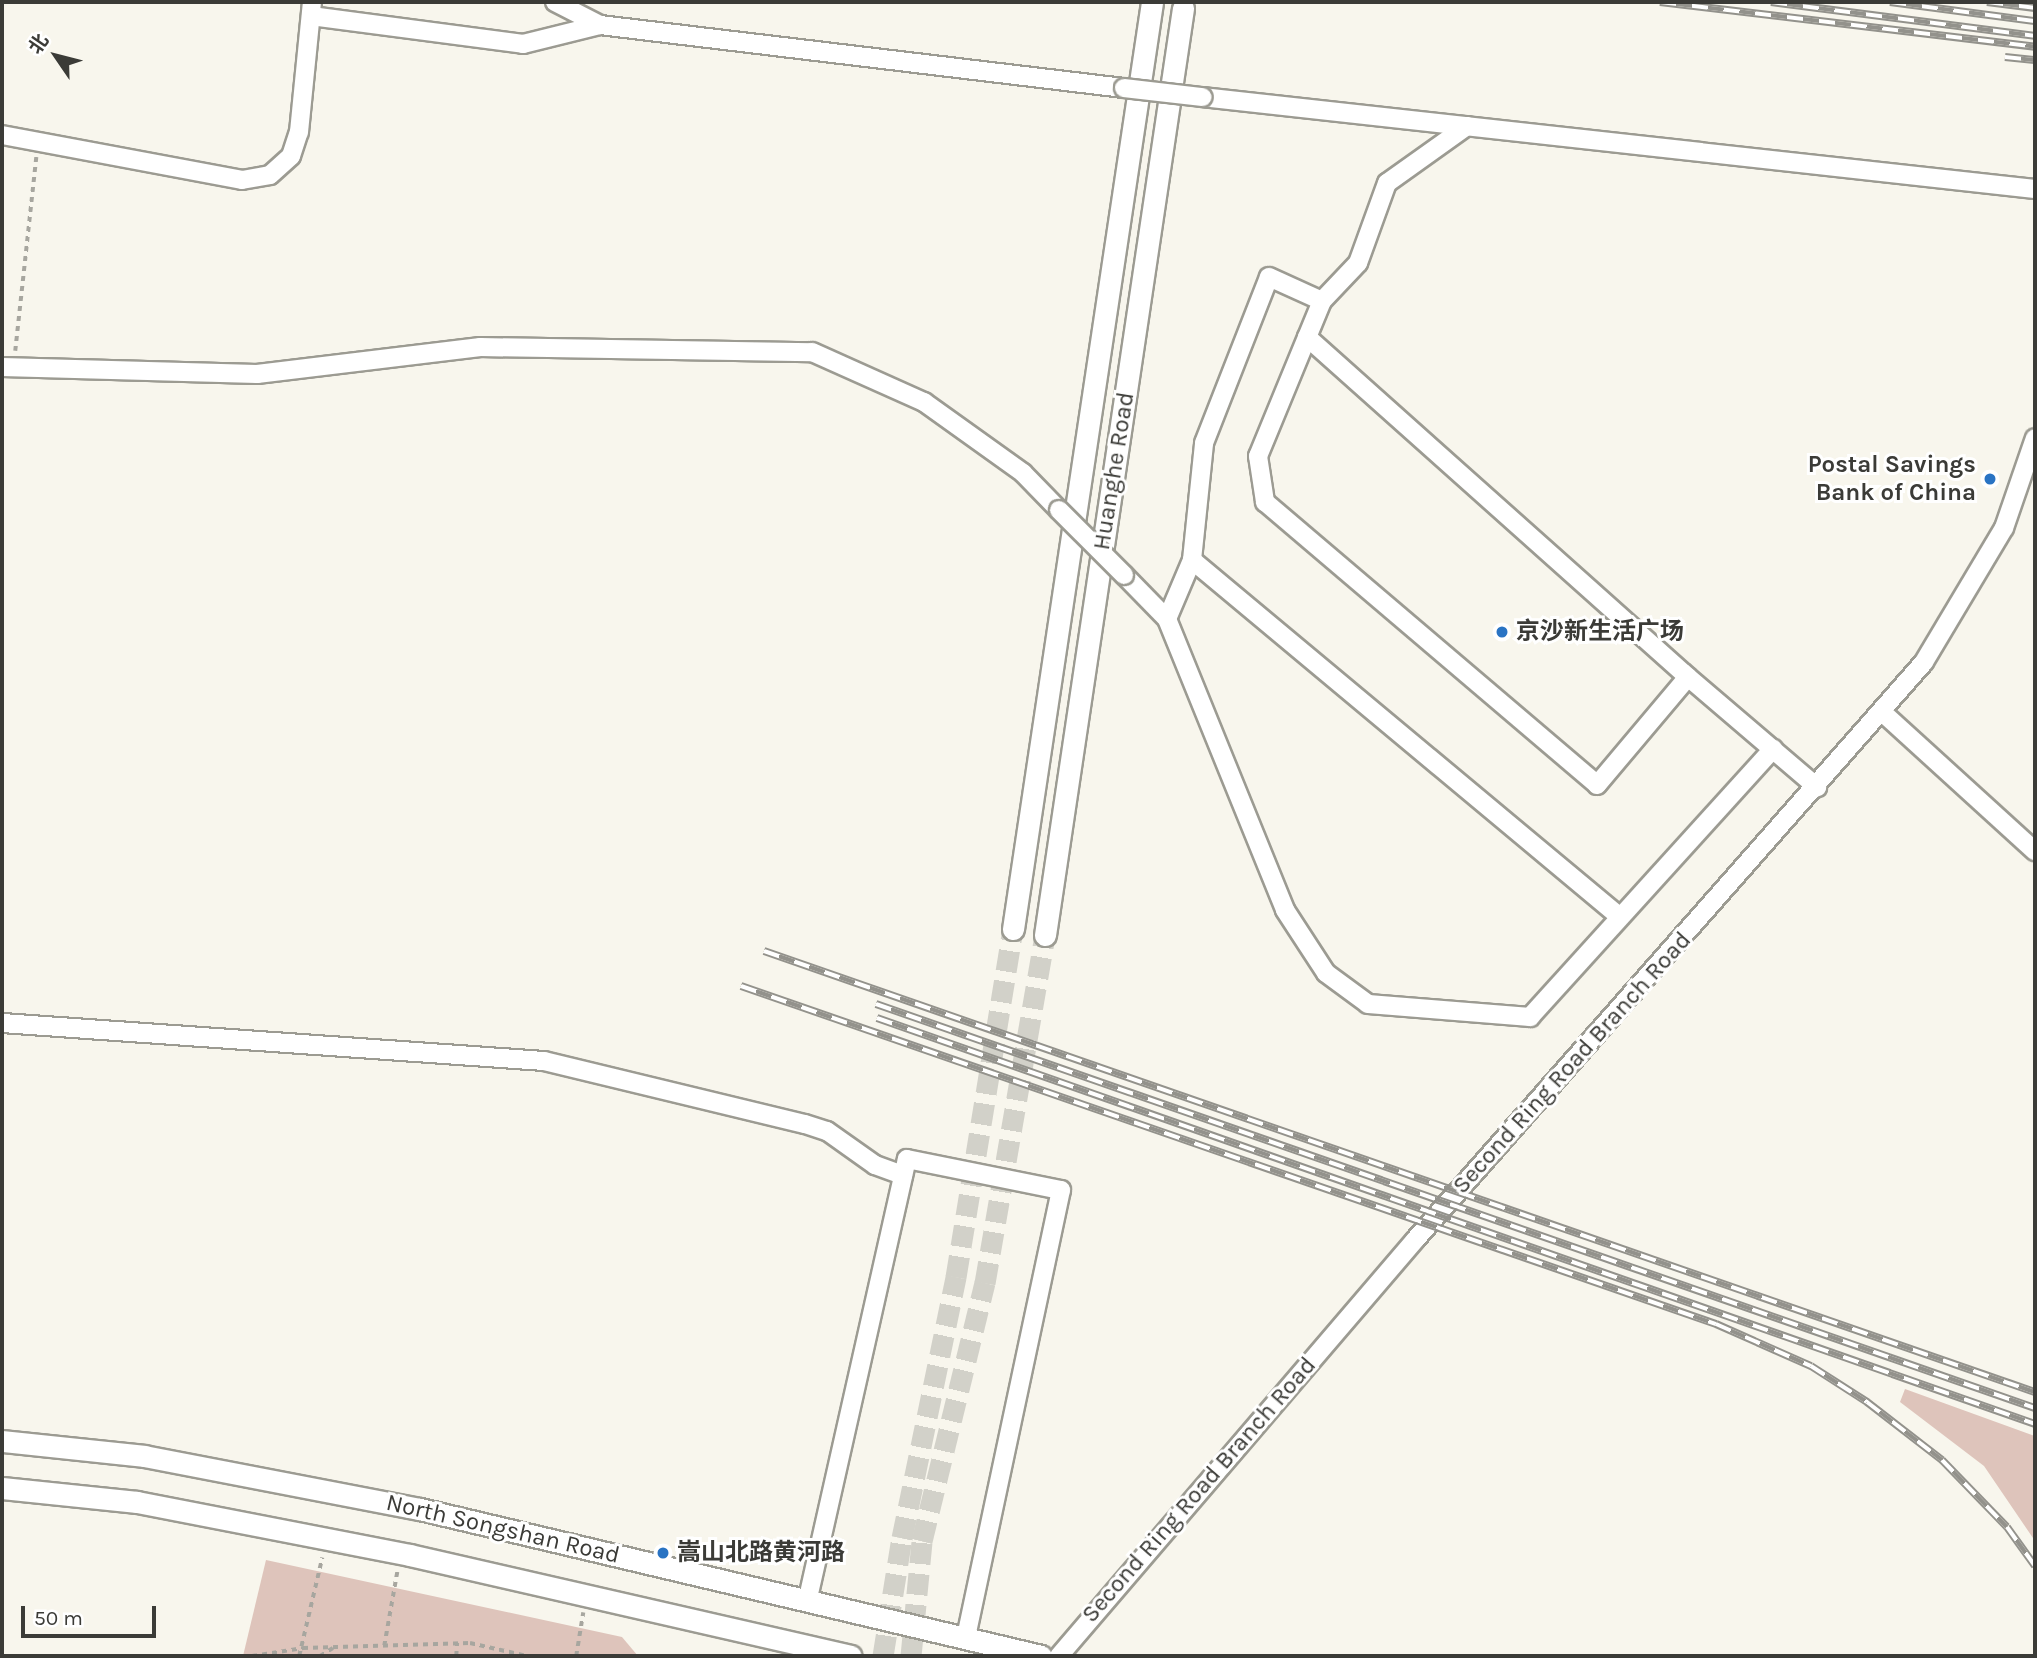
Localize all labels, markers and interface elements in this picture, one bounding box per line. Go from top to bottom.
north arrow [21,21,91,91]
text: 北 [24,30,53,58]
street label: Huanghe Road [1087,390,1141,552]
place label: Postal Savings Bank of China [1808,451,1976,507]
marker: Postal Savings Bank of China [1982,471,1998,487]
place label: 京沙新生活广场 [1516,618,1684,646]
marker: 京沙新生活广场 [1494,624,1510,640]
street label: Second Ring Road Branch Road [1447,926,1697,1200]
street label: Second Ring Road Branch Road [1076,1351,1322,1629]
street label: North Songshan Road [383,1488,623,1570]
place label: 嵩山北路黄河路 [677,1539,845,1567]
marker: 嵩山北路黄河路 [655,1545,671,1561]
scale bar [24,1592,159,1636]
text: 50 m [34,1606,83,1630]

